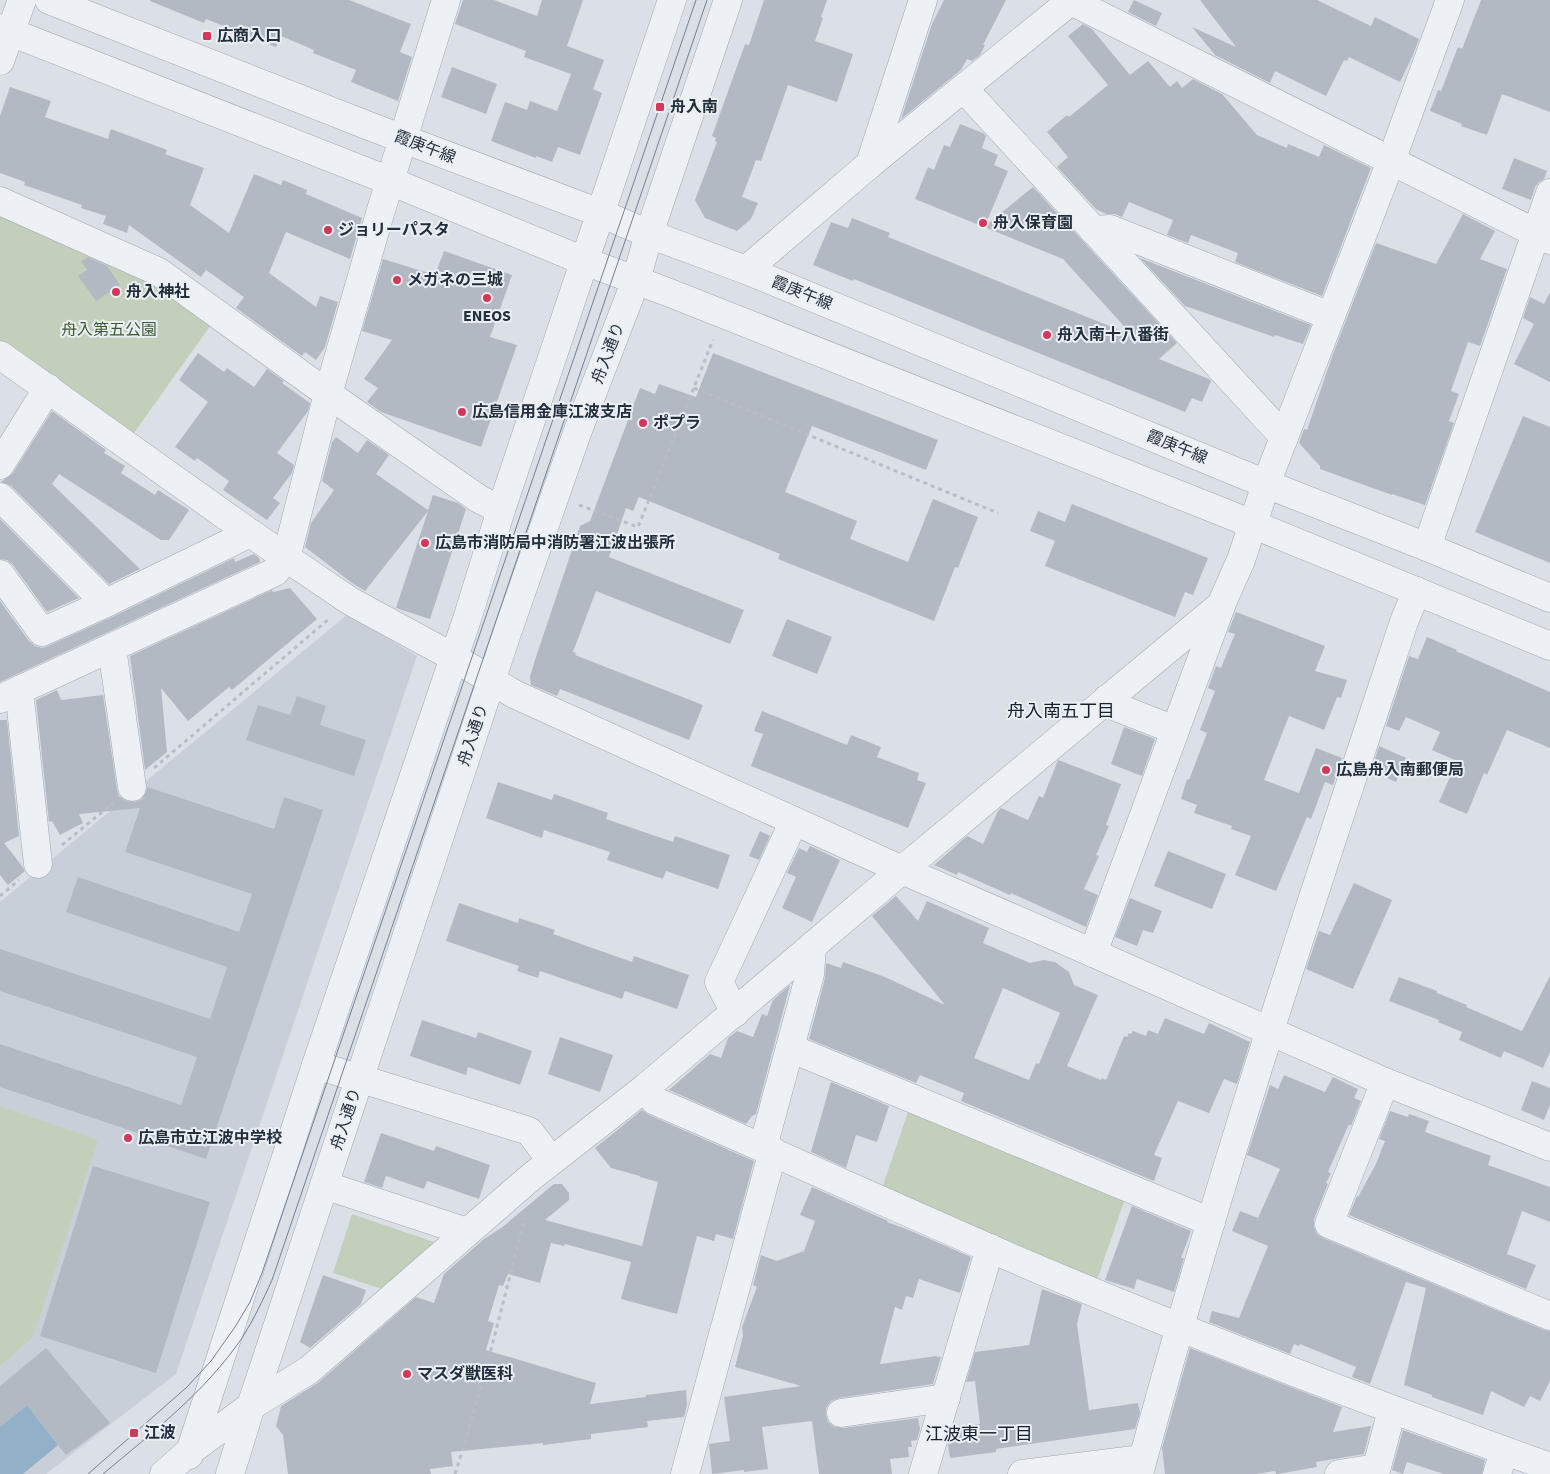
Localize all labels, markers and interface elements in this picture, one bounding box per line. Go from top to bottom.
place label: 広商入口 [217,25,281,47]
marker: 広商入口 [201,30,213,42]
place label: 舟入南 [670,96,718,118]
marker: 舟入南 [654,101,666,113]
street label: 霞庚午線 [391,125,459,169]
place label: 舟入保育園 [993,212,1073,234]
marker: 舟入保育園 [977,217,989,229]
place label: ジョリーパスタ [338,219,450,241]
marker: ジョリーパスタ [322,224,334,236]
place label: メガネの三城 [407,269,503,291]
street label: 霞庚午線 [768,271,836,315]
marker: メガネの三城 [391,274,403,286]
place label: 舟入神社 [126,281,190,303]
marker: 舟入神社 [110,286,122,298]
marker: ENEOS [481,292,493,304]
place label: ENEOS [463,305,511,327]
park label: 舟入第五公園 [61,319,157,341]
street label: 舟入通り [586,319,630,387]
place label: 舟入南十八番街 [1057,324,1169,346]
marker: 舟入南十八番街 [1041,329,1053,341]
place label: 広島信用金庫江波支店 [472,401,632,423]
marker: 広島信用金庫江波支店 [456,406,468,418]
place label: ポプラ [653,412,701,434]
marker: ポプラ [637,417,649,429]
street label: 霞庚午線 [1143,425,1211,469]
place label: 広島市消防局中消防署江波出張所 [435,532,675,554]
marker: 広島市消防局中消防署江波出張所 [419,537,431,549]
district label: 舟入南五丁目 [1007,699,1115,724]
street label: 舟入通り [453,701,493,769]
place label: 広島舟入南郵便局 [1336,759,1464,781]
marker: 広島舟入南郵便局 [1320,764,1332,776]
street label: 舟入通り [326,1085,366,1153]
place label: 広島市立江波中学校 [138,1127,282,1149]
marker: 広島市立江波中学校 [122,1132,134,1144]
place label: マスダ獣医科 [417,1363,513,1385]
marker: マスダ獣医科 [401,1368,413,1380]
place label: 江波 [144,1422,176,1444]
district label: 江波東一丁目 [925,1422,1033,1447]
marker: 江波 [128,1427,140,1439]

